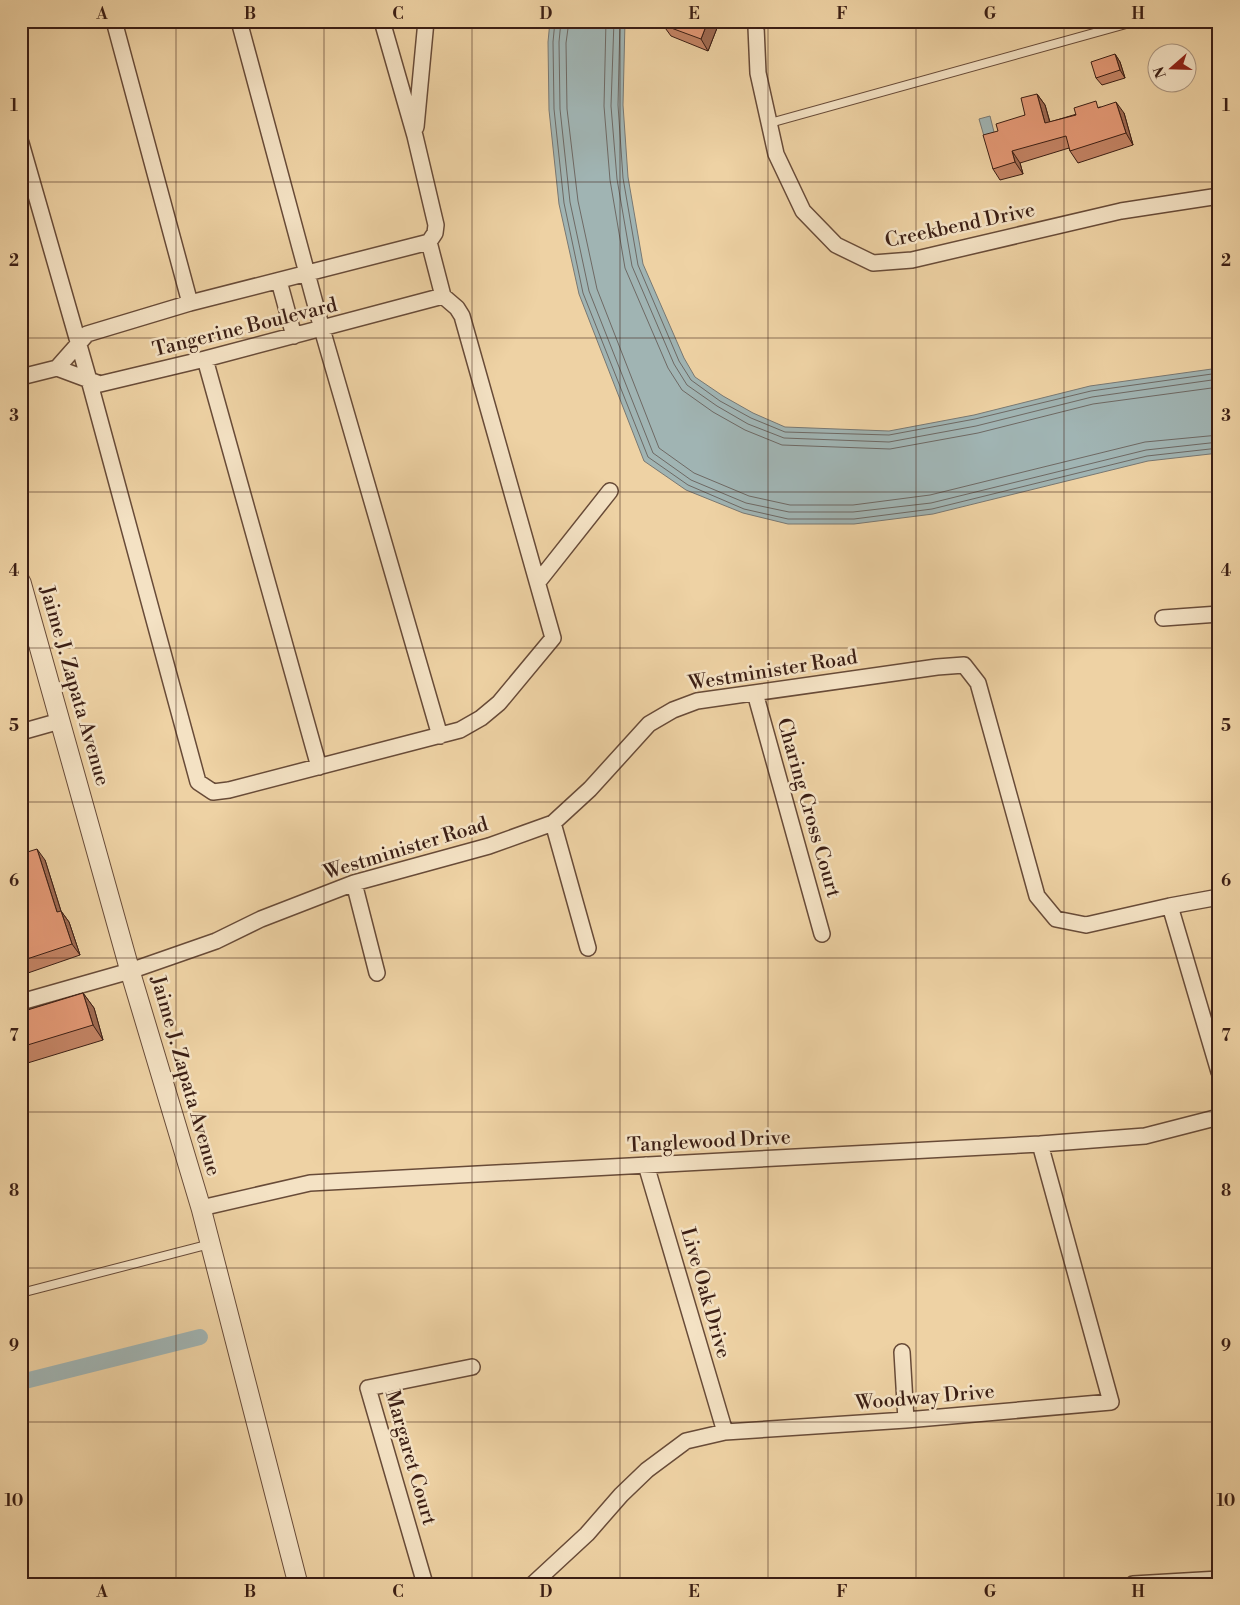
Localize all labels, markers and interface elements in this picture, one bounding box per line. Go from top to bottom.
text: A [95,4,108,24]
text: B [244,4,256,24]
text: C [392,4,404,24]
text: D [540,4,553,24]
text: E [688,4,700,24]
text: F [836,4,848,24]
text: G [984,4,997,24]
text: H [1131,4,1145,24]
north arrow [1148,42,1198,92]
text: N [1150,64,1171,80]
text: 1 [10,96,18,116]
text: 1 [1222,96,1230,116]
street label: Creekbend Drive [883,198,1037,254]
text: 2 [9,251,19,271]
text: 2 [1221,251,1231,271]
street label: Tangerine Boulevard [150,293,341,363]
text: 3 [9,406,19,426]
text: 3 [1221,406,1231,426]
text: 4 [9,561,20,581]
text: 4 [1221,561,1232,581]
street label: Jaime J. Zapata Avenue [33,582,115,789]
street label: Westminister Road [686,645,860,697]
street label: Charing Cross Court [770,715,846,901]
text: 5 [9,716,19,736]
text: 5 [1221,716,1231,736]
street label: Westminister Road [320,812,492,886]
text: 6 [9,871,19,891]
text: 6 [1221,871,1231,891]
street label: Jaime J. Zapata Avenue [144,972,226,1179]
text: 7 [9,1026,19,1046]
text: 7 [1221,1026,1231,1046]
street label: Tanglewood Drive [627,1125,791,1159]
text: 8 [9,1181,19,1201]
text: 8 [1221,1181,1231,1201]
street label: Live Oak Drive [674,1225,736,1361]
text: 9 [9,1336,19,1356]
text: 9 [1221,1336,1231,1356]
street label: Woodway Drive [853,1379,996,1417]
street label: Margaret Court [379,1388,441,1528]
text: 10 [5,1491,23,1511]
text: 10 [1217,1491,1235,1511]
text: A [95,1582,108,1602]
text: B [244,1582,256,1602]
text: C [392,1582,404,1602]
text: D [540,1582,553,1602]
text: E [688,1582,700,1602]
text: F [836,1582,848,1602]
text: G [984,1582,997,1602]
text: H [1131,1582,1145,1602]

